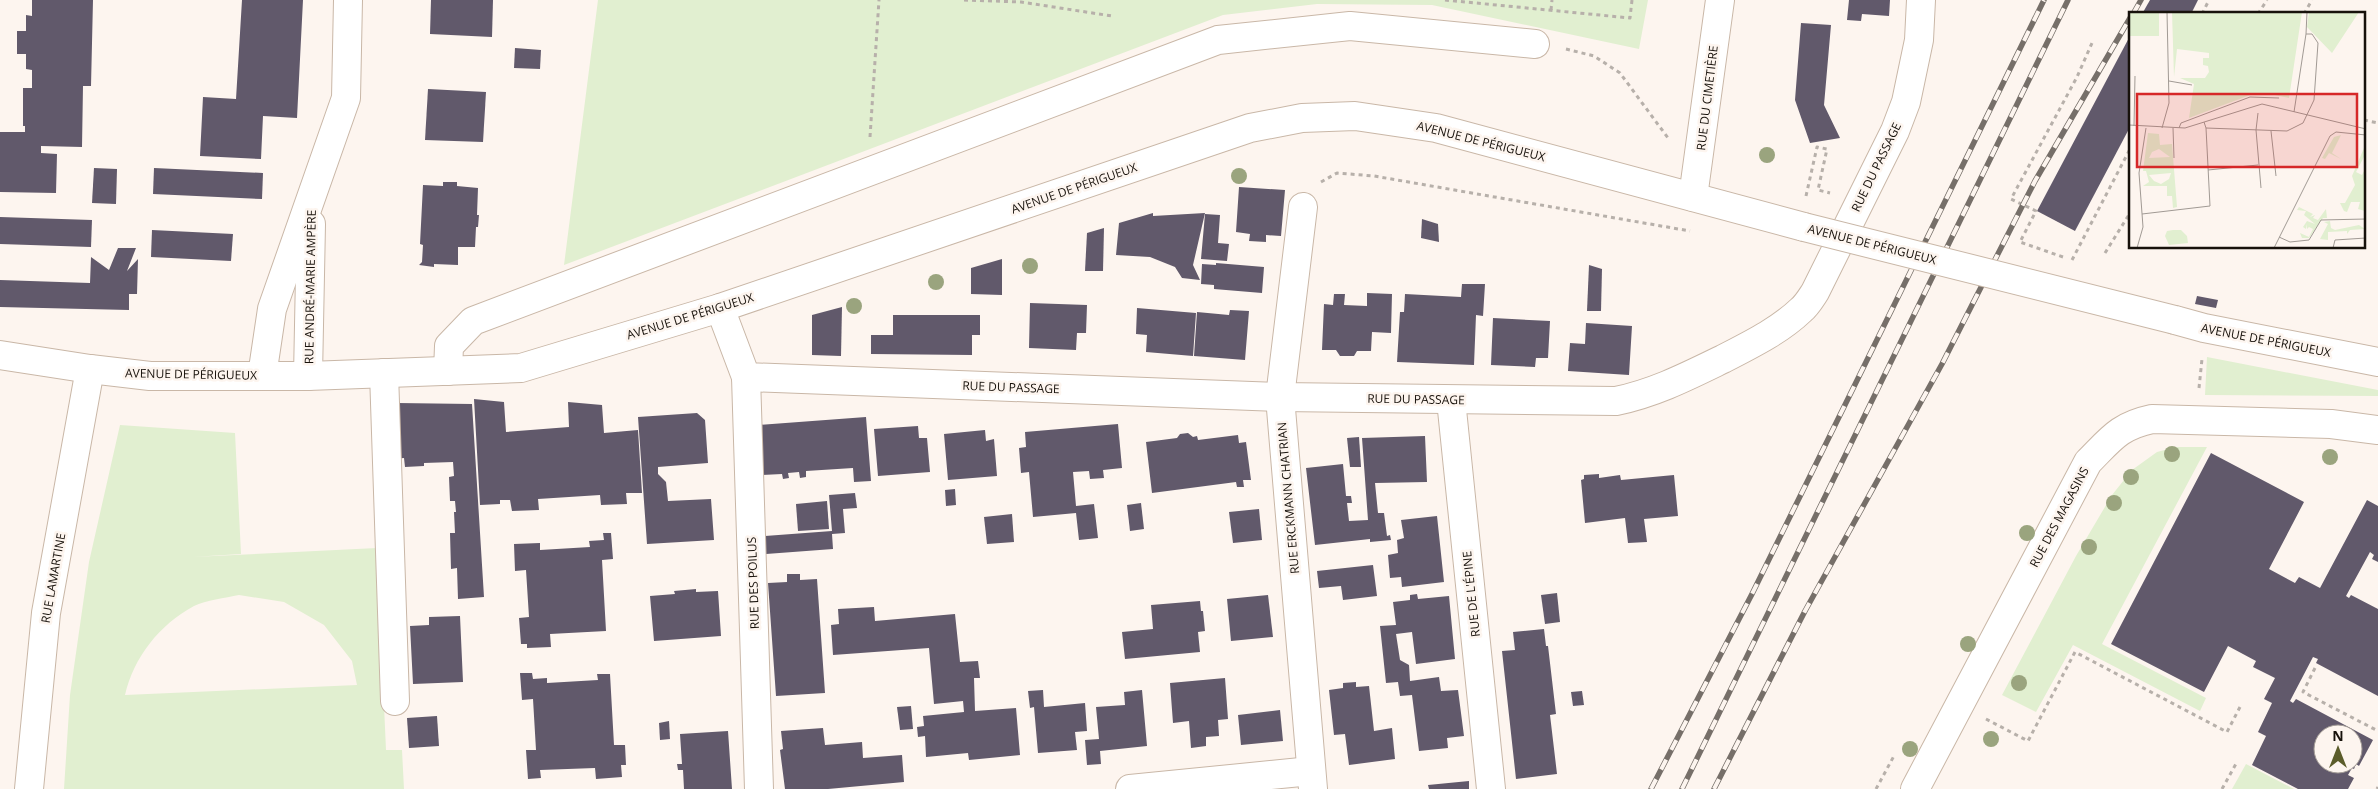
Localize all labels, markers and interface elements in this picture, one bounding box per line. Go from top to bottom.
inset map [2129,12,2366,249]
street label: RUE DU CIMETIÈRE [1692,45,1722,151]
street label: AVENUE DE PÉRIGUEUX [1415,117,1547,165]
street label: RUE DU PASSAGE [1847,119,1905,215]
street label: AVENUE DE PÉRIGUEUX [1009,158,1139,218]
street label: RUE ANDRÉ-MARIE AMPÈRE [300,210,320,364]
street label: AVENUE DE PÉRIGUEUX [1806,220,1938,268]
street label: AVENUE DE PÉRIGUEUX [624,289,756,343]
street label: AVENUE DE PÉRIGUEUX [2200,319,2332,361]
street label: AVENUE DE PÉRIGUEUX [125,364,257,384]
street label: RUE DU PASSAGE [962,377,1060,397]
street label: RUE DU PASSAGE [1367,390,1465,408]
street label: RUE ERCKMANN CHATRIAN [1273,421,1303,575]
street label: RUE DES MAGASINS [2025,464,2093,570]
street label: RUE LAMARTINE [37,532,69,624]
street label: RUE DES POILUS [743,536,763,630]
street label: RUE DE L'ÉPINE [1458,550,1484,638]
north arrow [2313,724,2363,774]
text: N [2332,726,2344,745]

